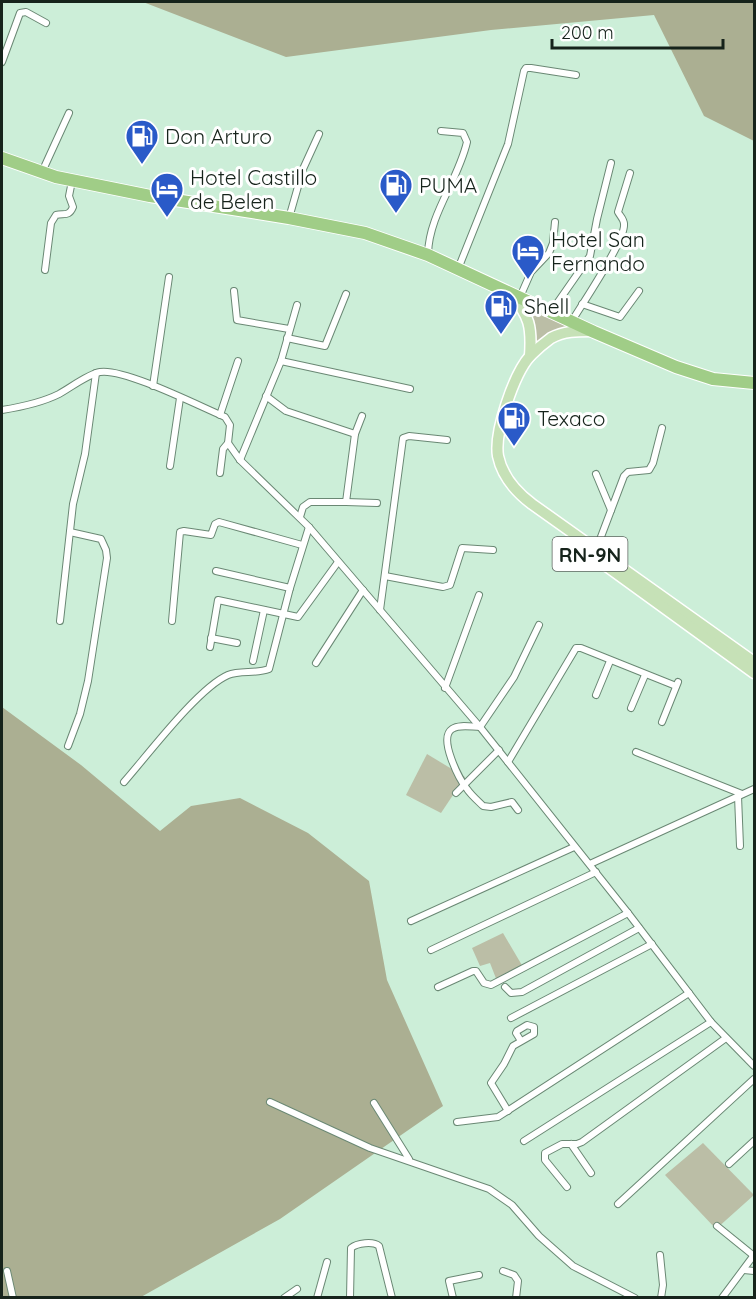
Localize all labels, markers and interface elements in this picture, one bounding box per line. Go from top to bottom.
scale bar [552,12,723,50]
text: 200 m [561,21,614,44]
fuel station icon: Don Arturo [124,118,160,165]
place label: Don Arturo [165,123,272,149]
place label: Hotel Castillo de Belen [190,164,317,214]
fuel station icon: PUMA [378,167,414,214]
hotel icon: Hotel Castillo de Belen [149,171,185,218]
place label: PUMA [419,172,477,198]
place label: Hotel San Fernando [551,226,645,276]
hotel icon: Hotel San Fernando [510,233,546,280]
fuel station icon: Shell [483,288,519,335]
place label: Shell [524,293,569,319]
fuel station icon: Texaco [496,400,532,447]
place label: Texaco [537,405,605,431]
road number: RN-9N [552,537,628,571]

